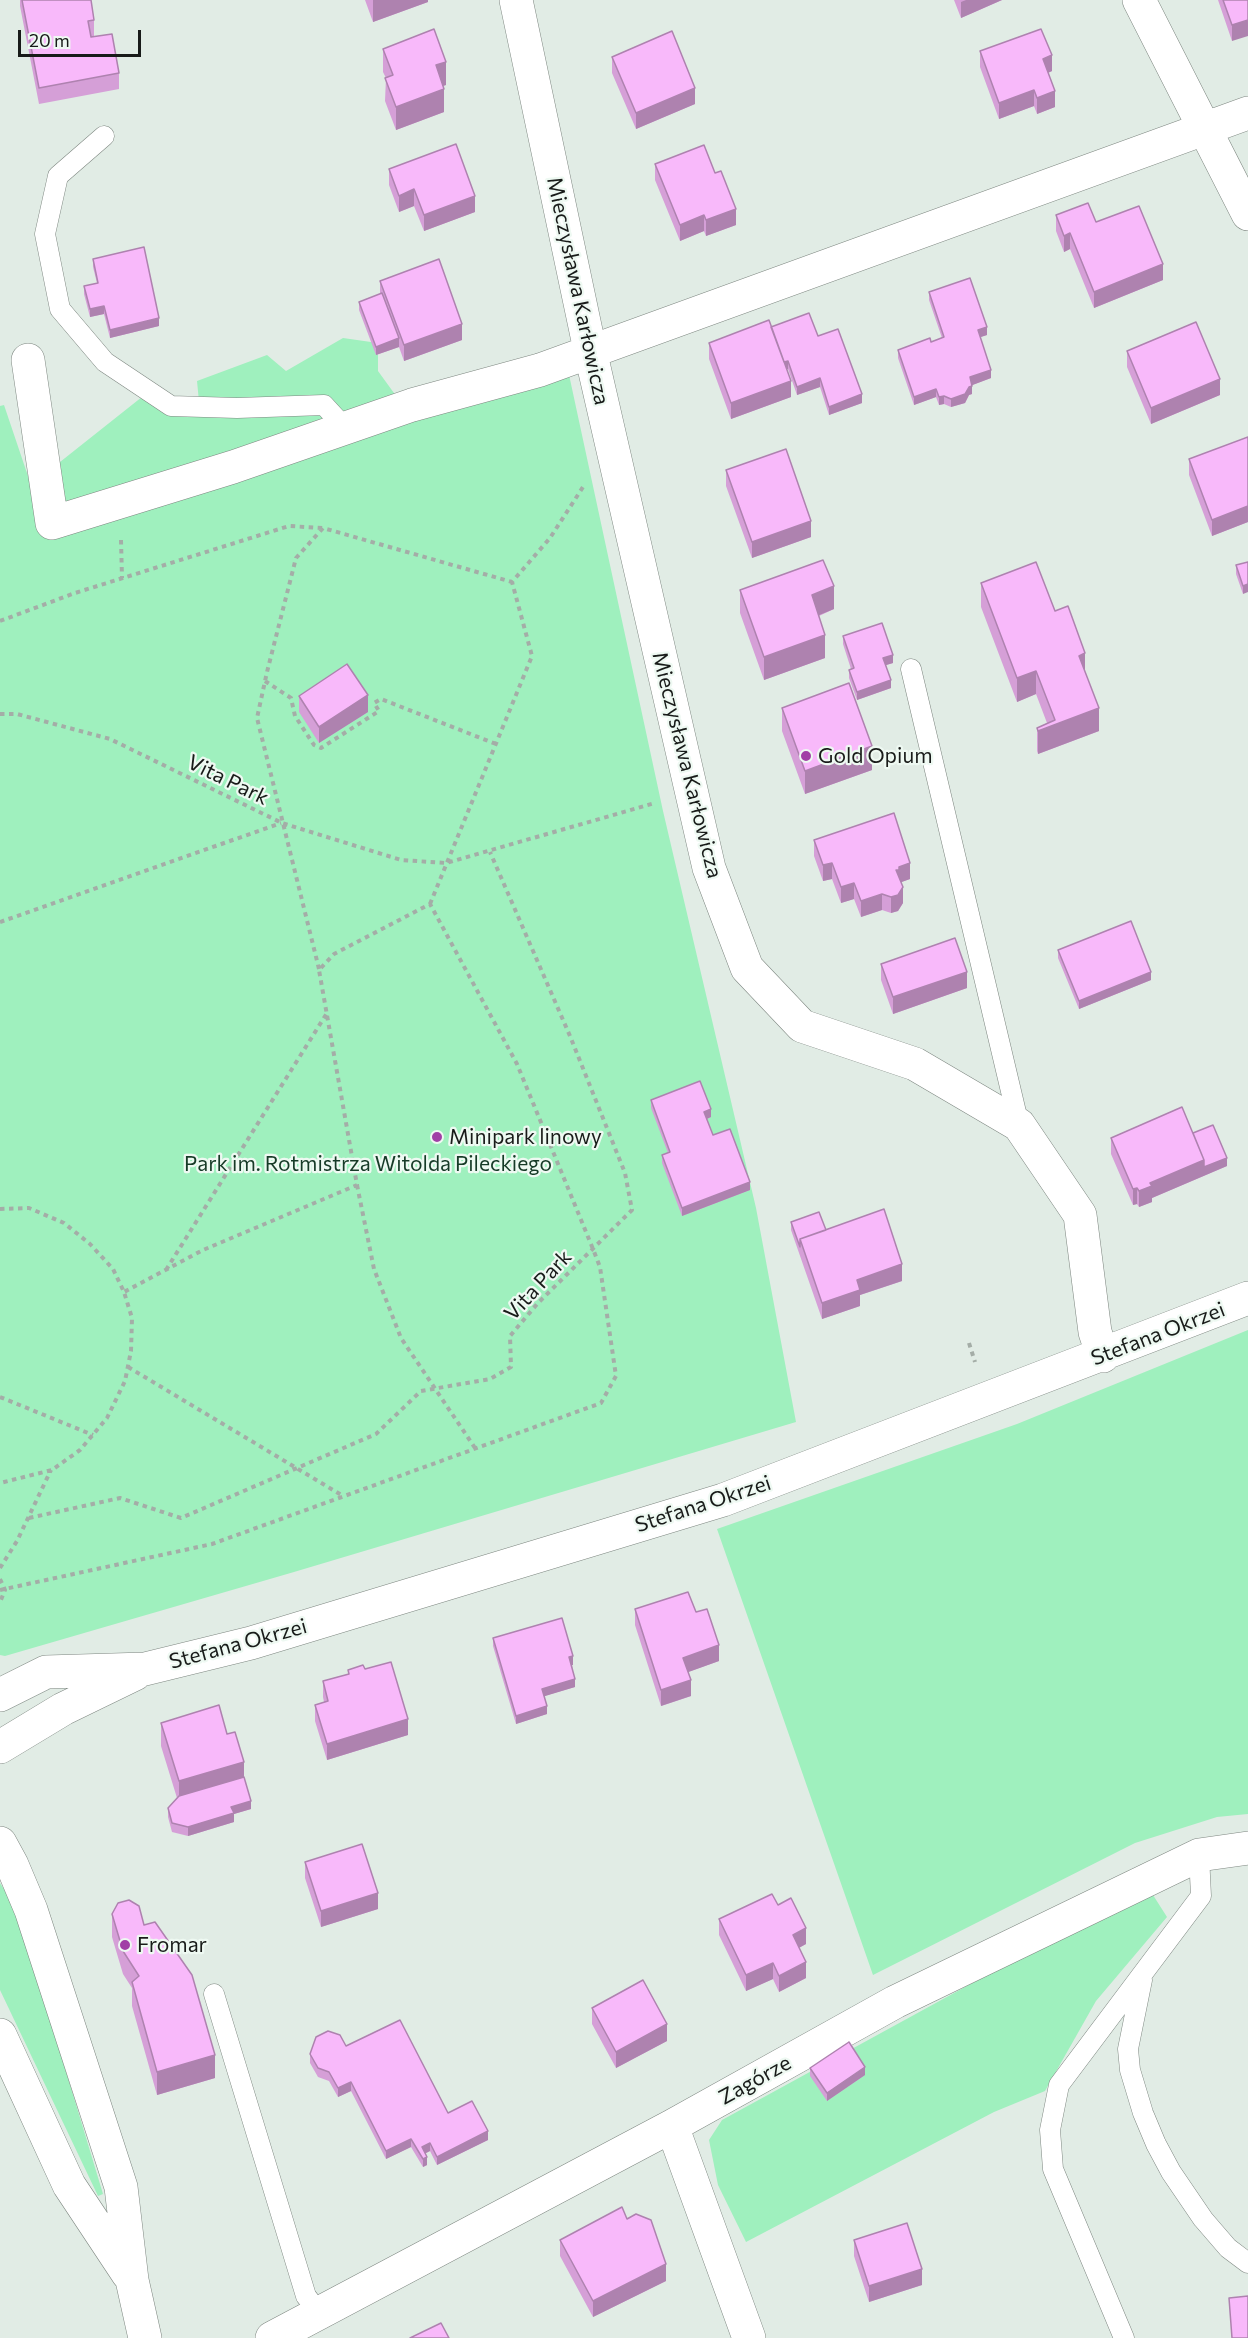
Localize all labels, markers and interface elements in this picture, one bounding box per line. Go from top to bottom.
scale bar [21,18,144,56]
text: 20 m [29,29,70,51]
street label: Mieczysława Karłowicza [542,175,614,407]
street label: Mieczysława Karłowicza [647,649,727,881]
place label: Gold Opium [818,743,932,769]
marker: Gold Opium [799,749,813,763]
street label: Vita Park [183,750,273,810]
place label: Minipark linowy [449,1124,602,1150]
marker: Minipark linowy [430,1130,444,1144]
park label: Park im. Rotmistrza Witolda Pileckiego [184,1151,552,1177]
street label: Vita Park [499,1244,577,1326]
street label: Stefana Okrzei [1087,1297,1229,1371]
street label: Stefana Okrzei [632,1470,774,1538]
street label: Stefana Okrzei [166,1614,310,1674]
place label: Fromar [137,1932,207,1958]
marker: Fromar [118,1938,132,1952]
street label: Zagórze [714,2050,796,2110]

